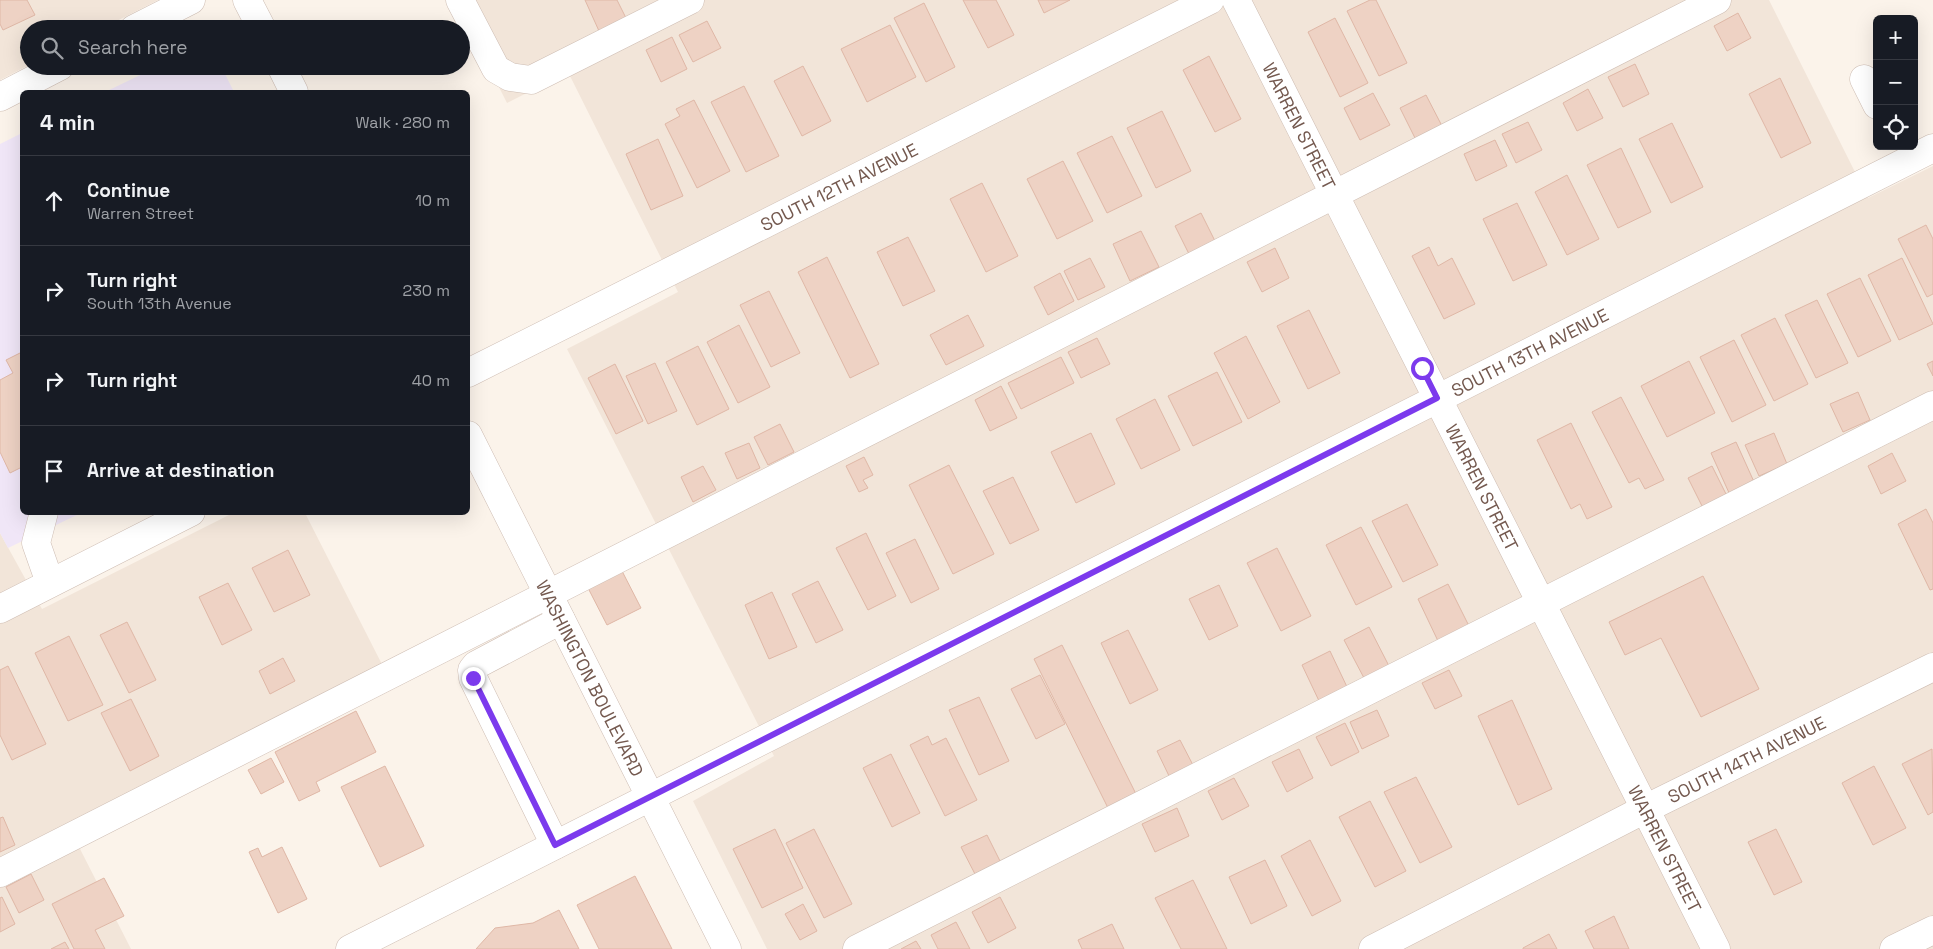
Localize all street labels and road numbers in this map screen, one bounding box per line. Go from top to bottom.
street label: WARREN STREET [1258,58,1342,194]
street label: SOUTH 12TH AVENUE [756,137,921,236]
street label: SOUTH 13TH AVENUE [1447,303,1612,401]
street label: WARREN STREET [1441,420,1524,555]
street label: WASHINGTON BOULEVARD [531,576,649,780]
street label: SOUTH 14TH AVENUE [1664,710,1829,808]
street label: WARREN STREET [1624,781,1707,916]

